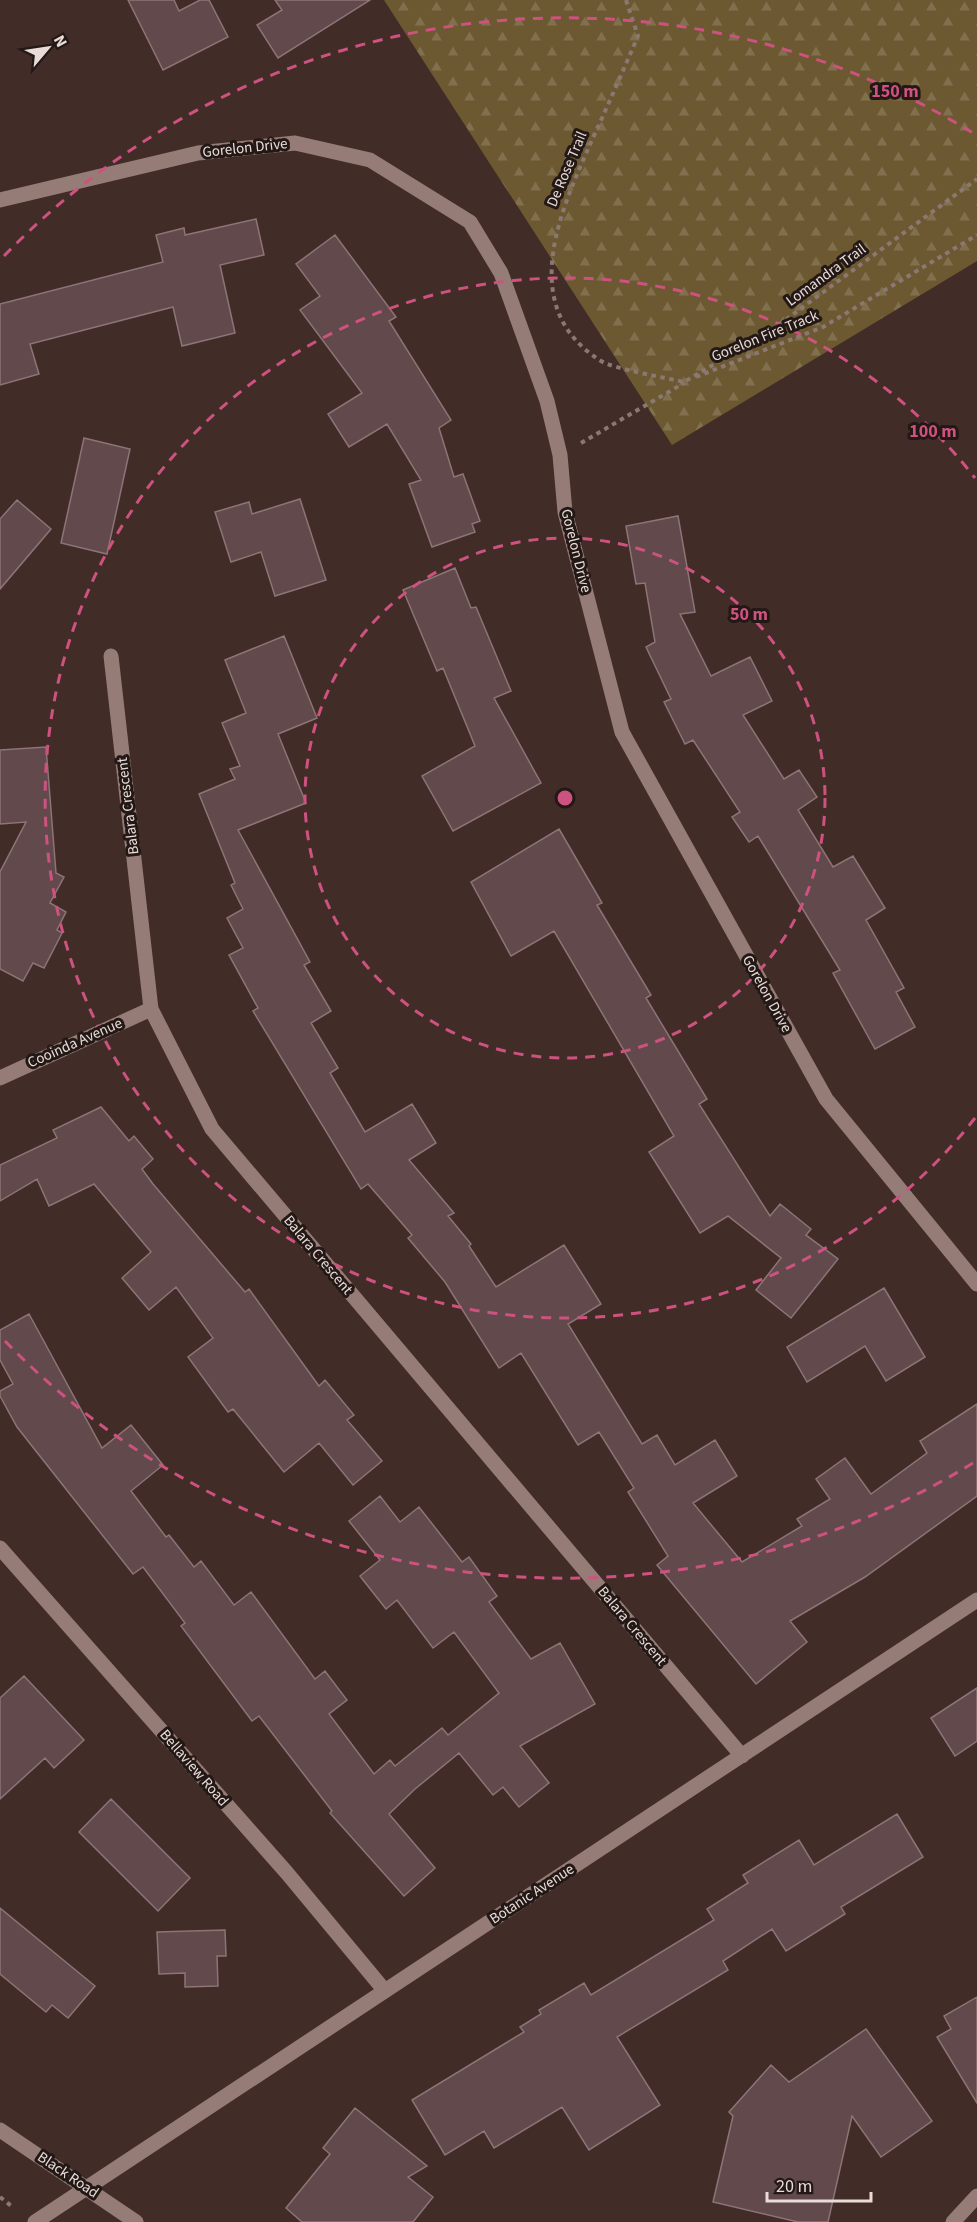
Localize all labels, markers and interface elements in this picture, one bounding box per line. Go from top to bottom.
north arrow [18,18,78,78]
text: N [48,31,72,51]
text: 150 m [871,79,919,104]
street label: De Rose Trail [542,128,592,210]
street label: Gorelon Drive [201,133,289,163]
street label: Lomandra Trail [782,239,871,311]
street label: Gorelon Fire Track [708,305,822,367]
text: 100 m [909,419,957,444]
street label: Gorelon Drive [555,507,597,595]
text: 50 m [730,602,768,627]
street label: Balara Crescent [112,756,144,856]
centre of rings [555,788,575,808]
street label: Gorelon Drive [737,951,797,1037]
street label: Cooinda Avenue [24,1013,126,1073]
street label: Balara Crescent [279,1211,357,1299]
street label: Balara Crescent [593,1582,671,1670]
street label: Bellaview Road [155,1725,233,1811]
street label: Botanic Avenue [486,1859,578,1929]
street label: Black Road [33,2147,103,2203]
scale bar [767,2165,870,2203]
text: 20 m [776,2174,812,2199]

